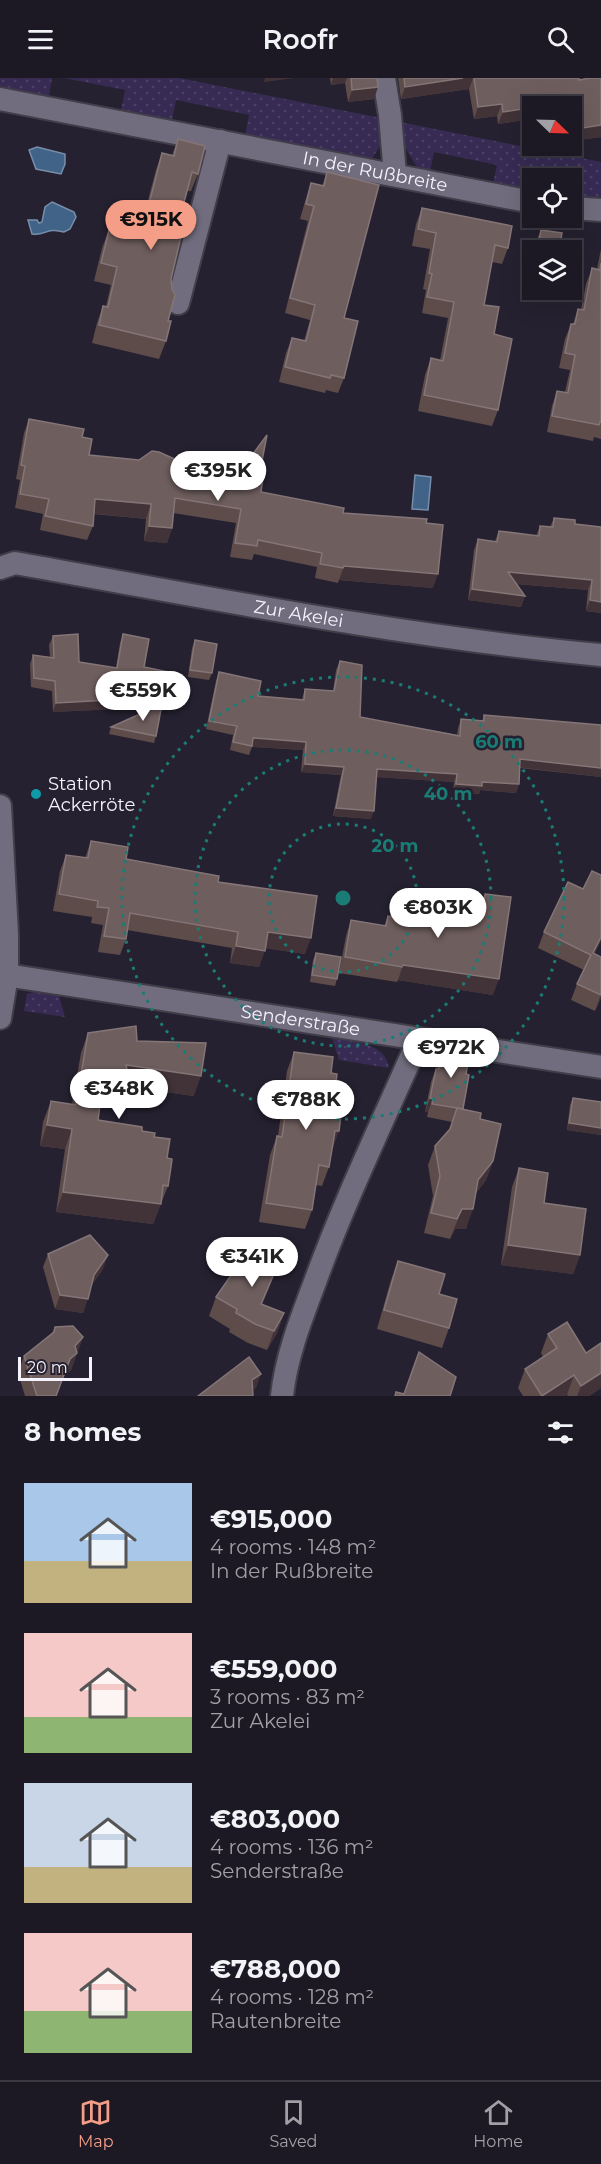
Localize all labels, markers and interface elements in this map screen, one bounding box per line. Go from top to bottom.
icon: menu [24,23,57,56]
text: Roofr [263,23,338,56]
icon: search [544,23,577,56]
north arrow [522,96,582,156]
map controls [522,96,582,300]
street label: In der Rußbreite [301,147,449,196]
button: locate [522,168,582,228]
pin: €915K [109,200,193,251]
text: €915K [119,207,183,231]
button: layers [522,240,582,300]
pin: €395K [176,451,260,502]
text: €395K [184,458,252,482]
street label: Zur Akelei [252,595,345,632]
pin: €559K [101,671,185,722]
text: €559K [109,678,177,702]
text: 60 m [475,731,523,753]
place label: Station Ackerröte [48,773,135,816]
text: 40 m [424,783,472,805]
marker: Station Ackerröte [29,787,43,801]
text: 20 m [372,835,418,857]
centre of rings [333,888,353,908]
pin: €803K [396,888,480,939]
text: €803K [403,895,473,919]
street label: Senderstraße [239,1000,362,1041]
pin: €972K [409,1028,493,1079]
text: €972K [417,1035,485,1059]
pin: €348K [77,1069,161,1120]
text: €348K [84,1076,154,1100]
pin: €788K [264,1080,348,1131]
text: €788K [271,1087,341,1111]
pin: €341K [210,1237,294,1288]
text: €341K [220,1244,284,1268]
scale bar [18,1354,92,1382]
text: 20 m [27,1358,68,1377]
text: 8 homes [24,1416,141,1448]
icon: filters [544,1416,577,1449]
text: €915,000 [210,1503,332,1535]
icon: home [72,1507,144,1579]
text: 4 rooms · 148 m² [210,1535,376,1559]
text: In der Rußbreite [210,1559,373,1583]
text: €559,000 [210,1653,337,1685]
icon: home [72,1657,144,1729]
text: 3 rooms · 83 m² [210,1685,365,1709]
text: Zur Akelei [210,1709,310,1733]
text: €803,000 [210,1803,340,1835]
icon: home [72,1807,144,1879]
text: 4 rooms · 136 m² [210,1835,374,1859]
text: Senderstraße [210,1859,344,1883]
text: €788,000 [210,1953,341,1985]
icon: home [72,1957,144,2029]
text: 4 rooms · 128 m² [210,1985,374,2009]
text: Rautenbreite [210,2009,341,2033]
tab: Map [78,2096,114,2151]
tab: Saved [269,2096,317,2151]
tab: Home [473,2096,523,2151]

